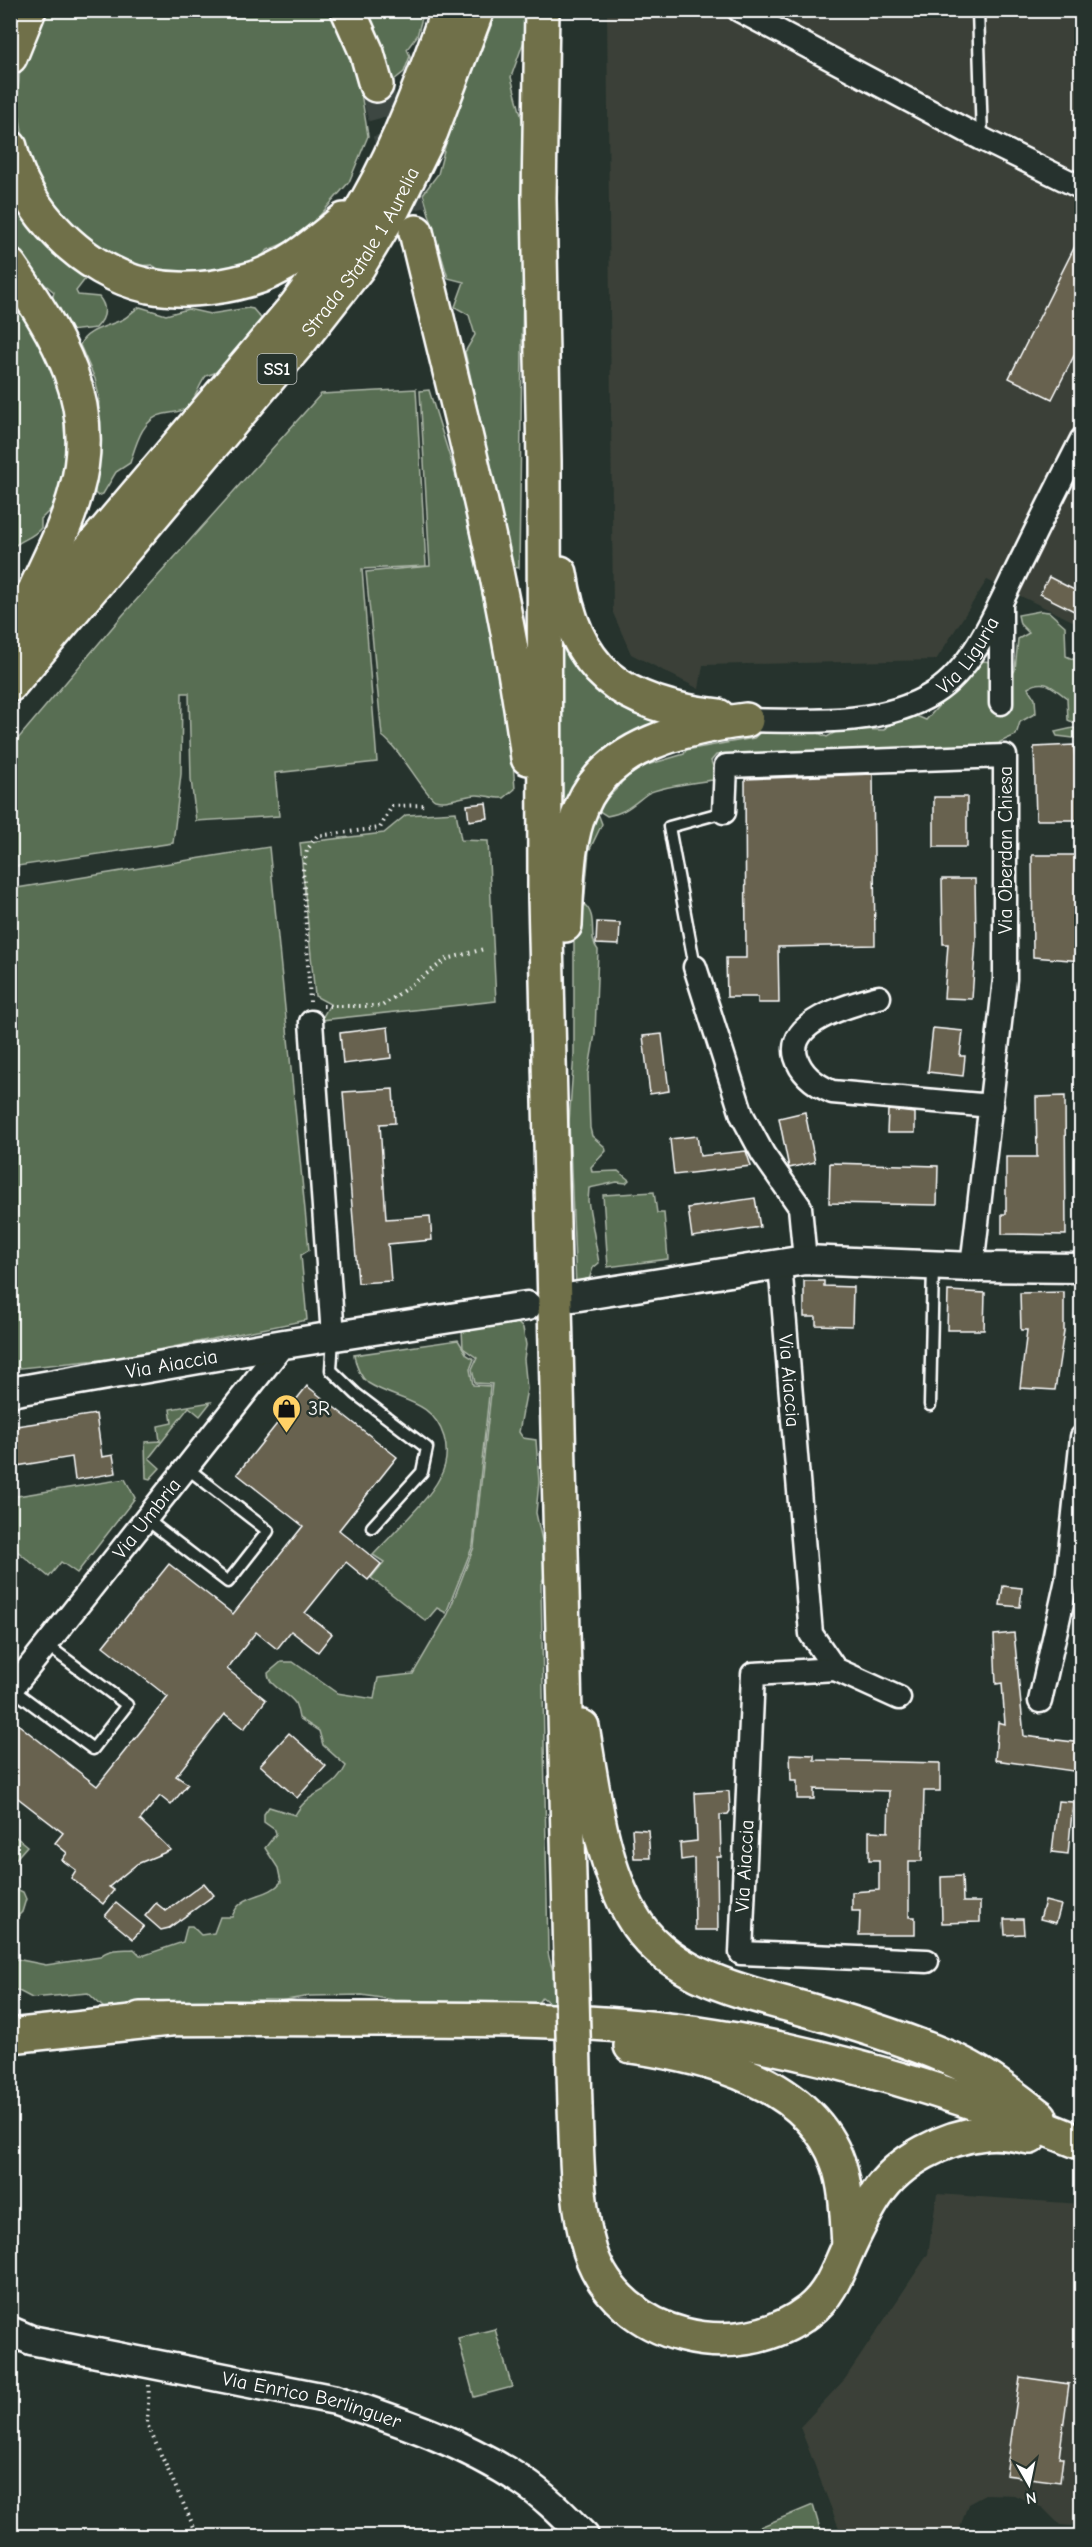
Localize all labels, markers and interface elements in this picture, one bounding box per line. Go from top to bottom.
street label: Strada Statale 1 Aurelia [297,163,424,342]
road number: SS1 [258,354,296,384]
street label: Via Liguria [932,613,1004,699]
street label: Via Oberdan Chiesa [994,766,1017,934]
street label: Via Aiaccia [774,1333,805,1428]
street label: Via Aiaccia [124,1345,219,1384]
shop icon: 3R [271,1392,303,1434]
place label: 3R [308,1397,330,1420]
street label: Via Umbria [108,1474,186,1564]
street label: Via Aiaccia [731,1819,758,1913]
street label: Via Enrico Berlinguer [220,2367,404,2433]
north arrow [999,2454,1059,2514]
text: N [1025,2488,1038,2508]

